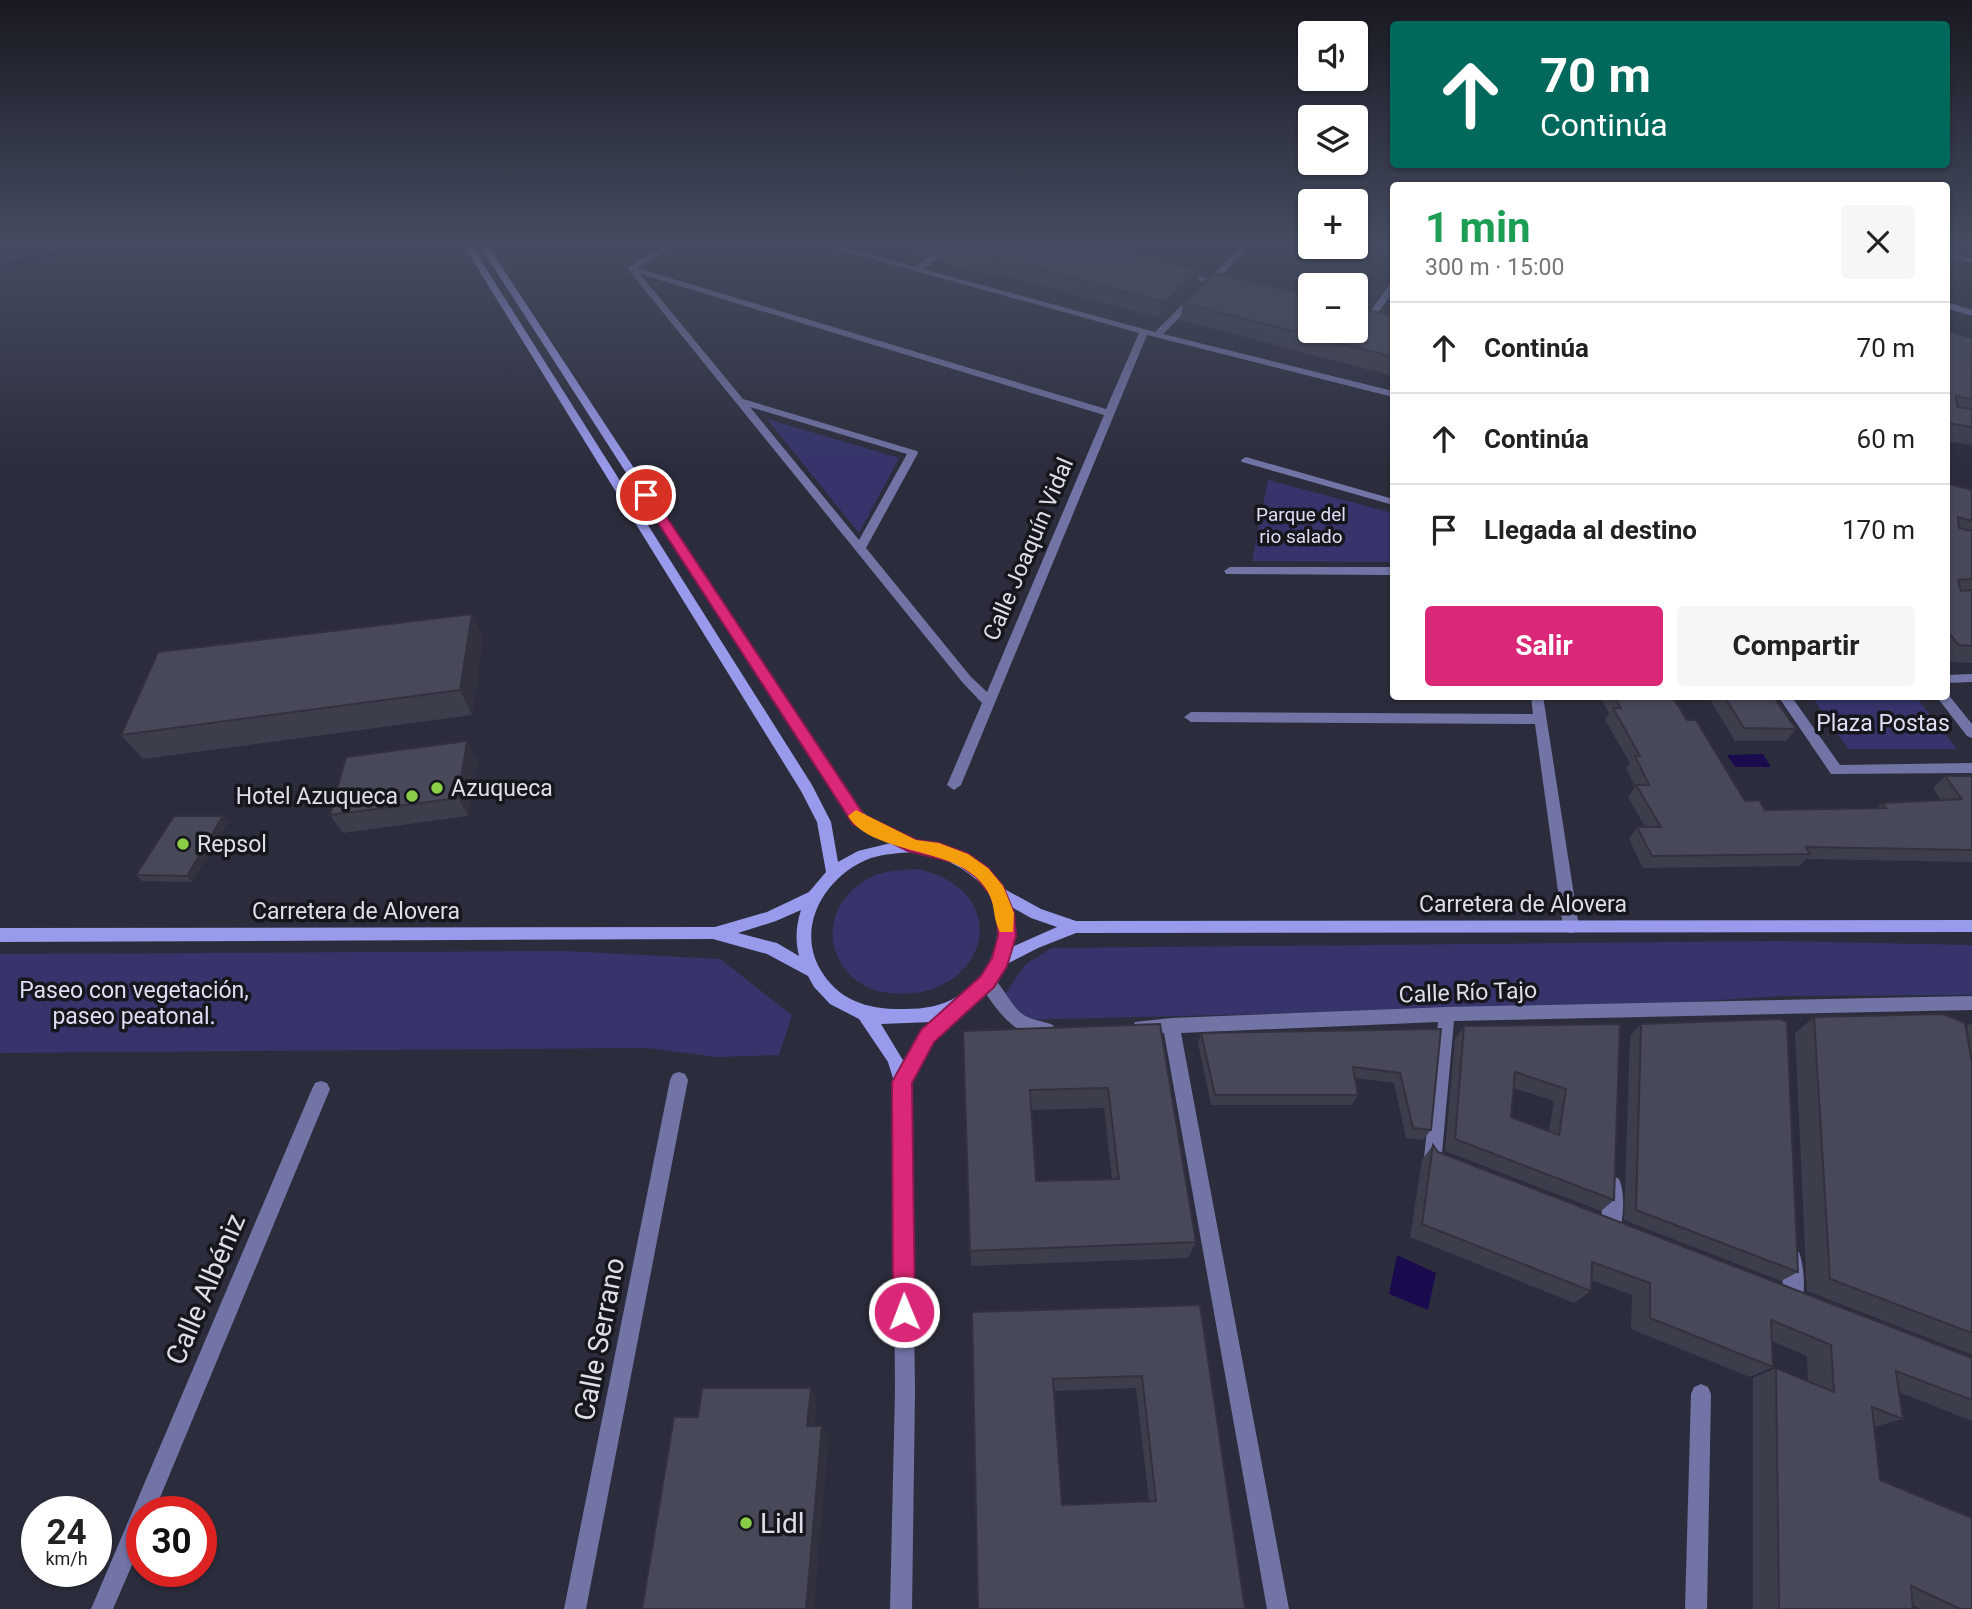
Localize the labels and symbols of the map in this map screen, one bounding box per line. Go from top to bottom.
street label: Calle Joaquín Vidal [978,454,1079,645]
pin [616,465,676,525]
park label: Parque del rio salado [1256,503,1346,548]
park label: Plaza Postas [1816,710,1950,737]
place label: Azuqueca [451,775,553,802]
marker: Azuqueca [429,780,445,796]
place label: Hotel Azuqueca [236,783,398,810]
marker: Hotel Azuqueca [404,788,420,804]
place label: Repsol [197,831,267,858]
marker: Repsol [175,836,191,852]
street label: Carretera de Alovera [1419,891,1627,918]
street label: Carretera de Alovera [252,898,460,925]
park label: Paseo con vegetación, paseo peatonal. [19,977,249,1030]
street label: Calle Río Tajo [1398,977,1538,1008]
street label: Calle Albéniz [159,1209,252,1370]
street label: Calle Serrano [568,1255,631,1423]
position arrow [867,1275,941,1349]
speed limit sign: 30 [126,1496,217,1587]
place label: Lidl [760,1507,805,1540]
marker: Lidl [738,1515,754,1531]

